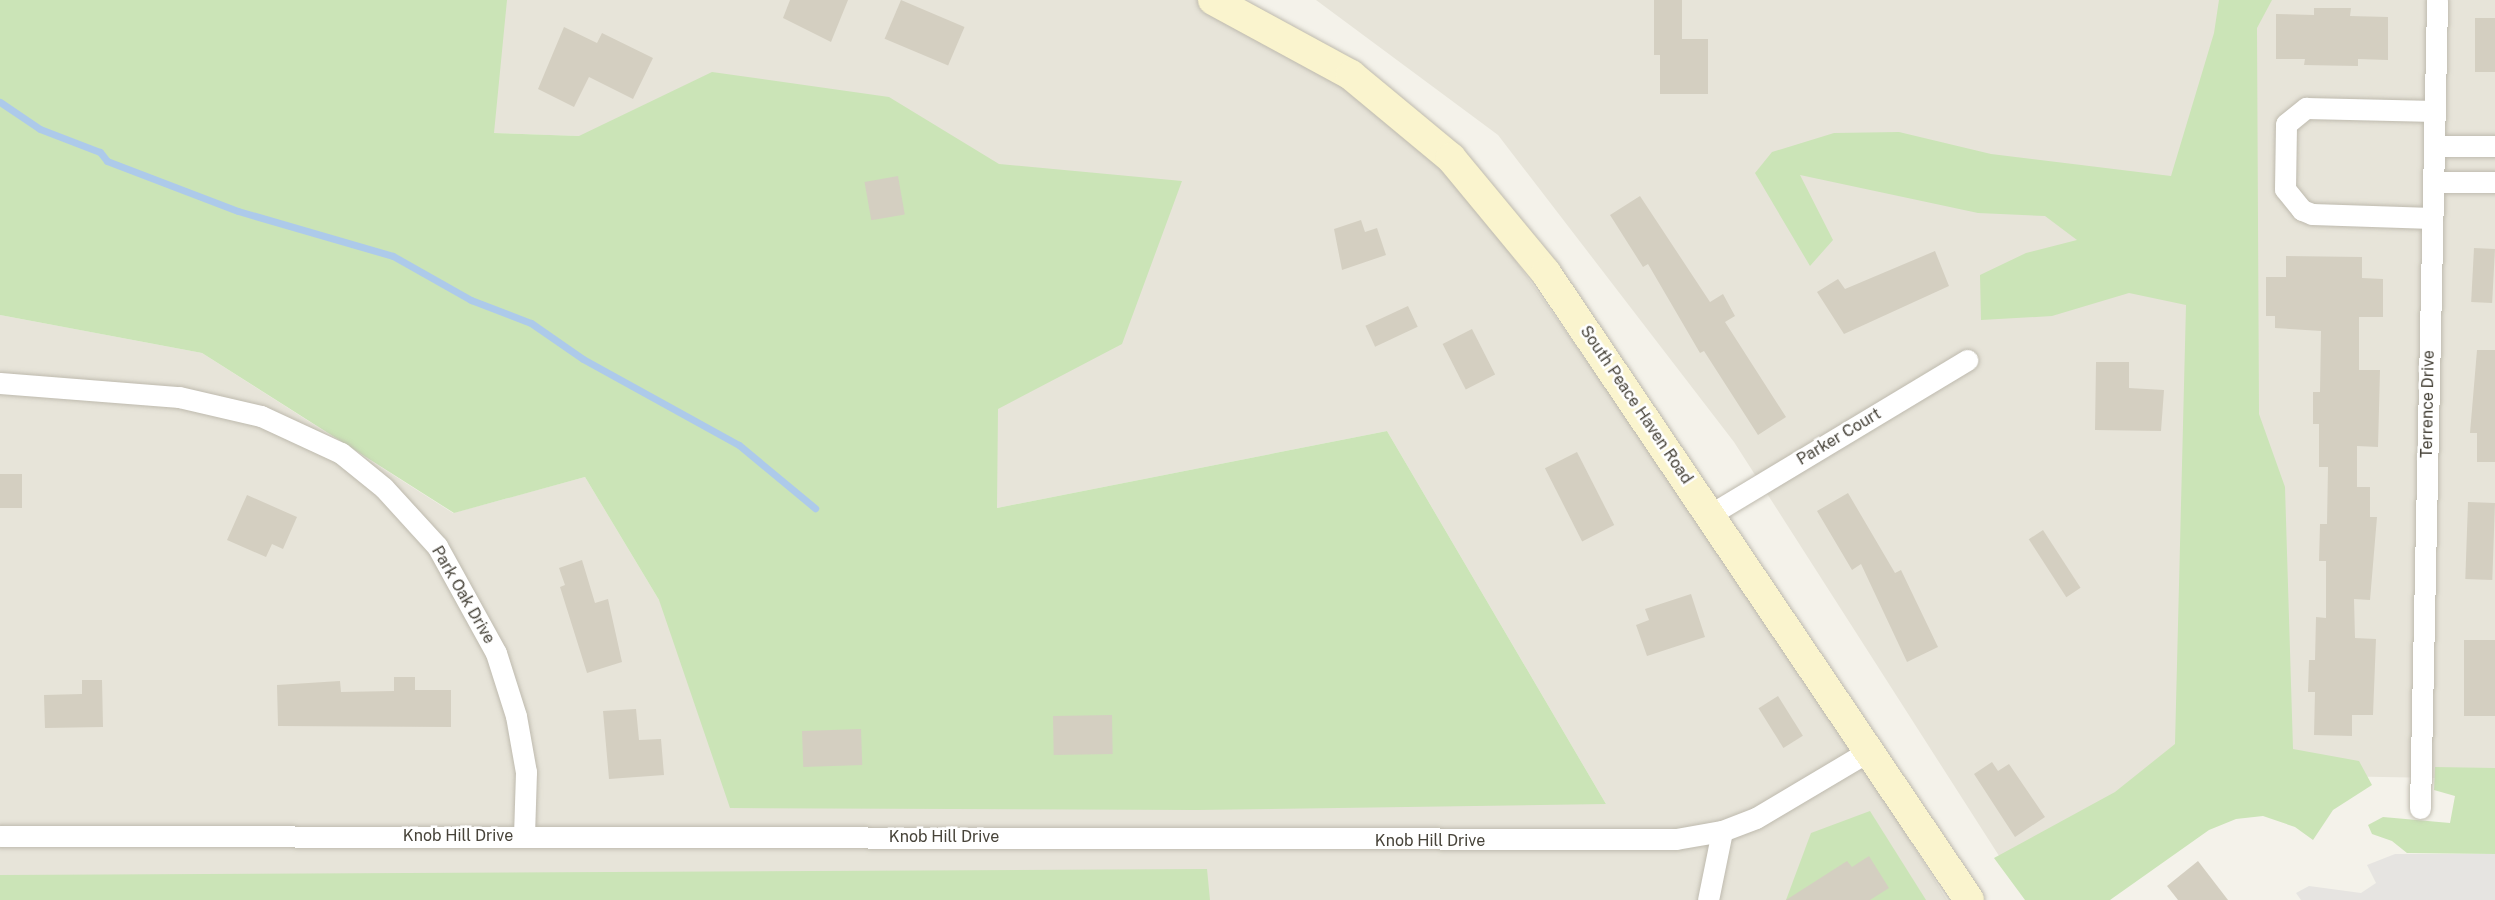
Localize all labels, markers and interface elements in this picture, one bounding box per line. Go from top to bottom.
street label: South Peace Haven Road [1576,322,1696,488]
street label: Terrence Drive [2417,350,2439,458]
street label: Parker Court [1794,404,1884,470]
street label: Park Oak Drive [427,543,499,647]
street label: Knob Hill Drive [403,826,513,846]
street label: Knob Hill Drive [889,827,999,847]
street label: Knob Hill Drive [1375,831,1485,851]

